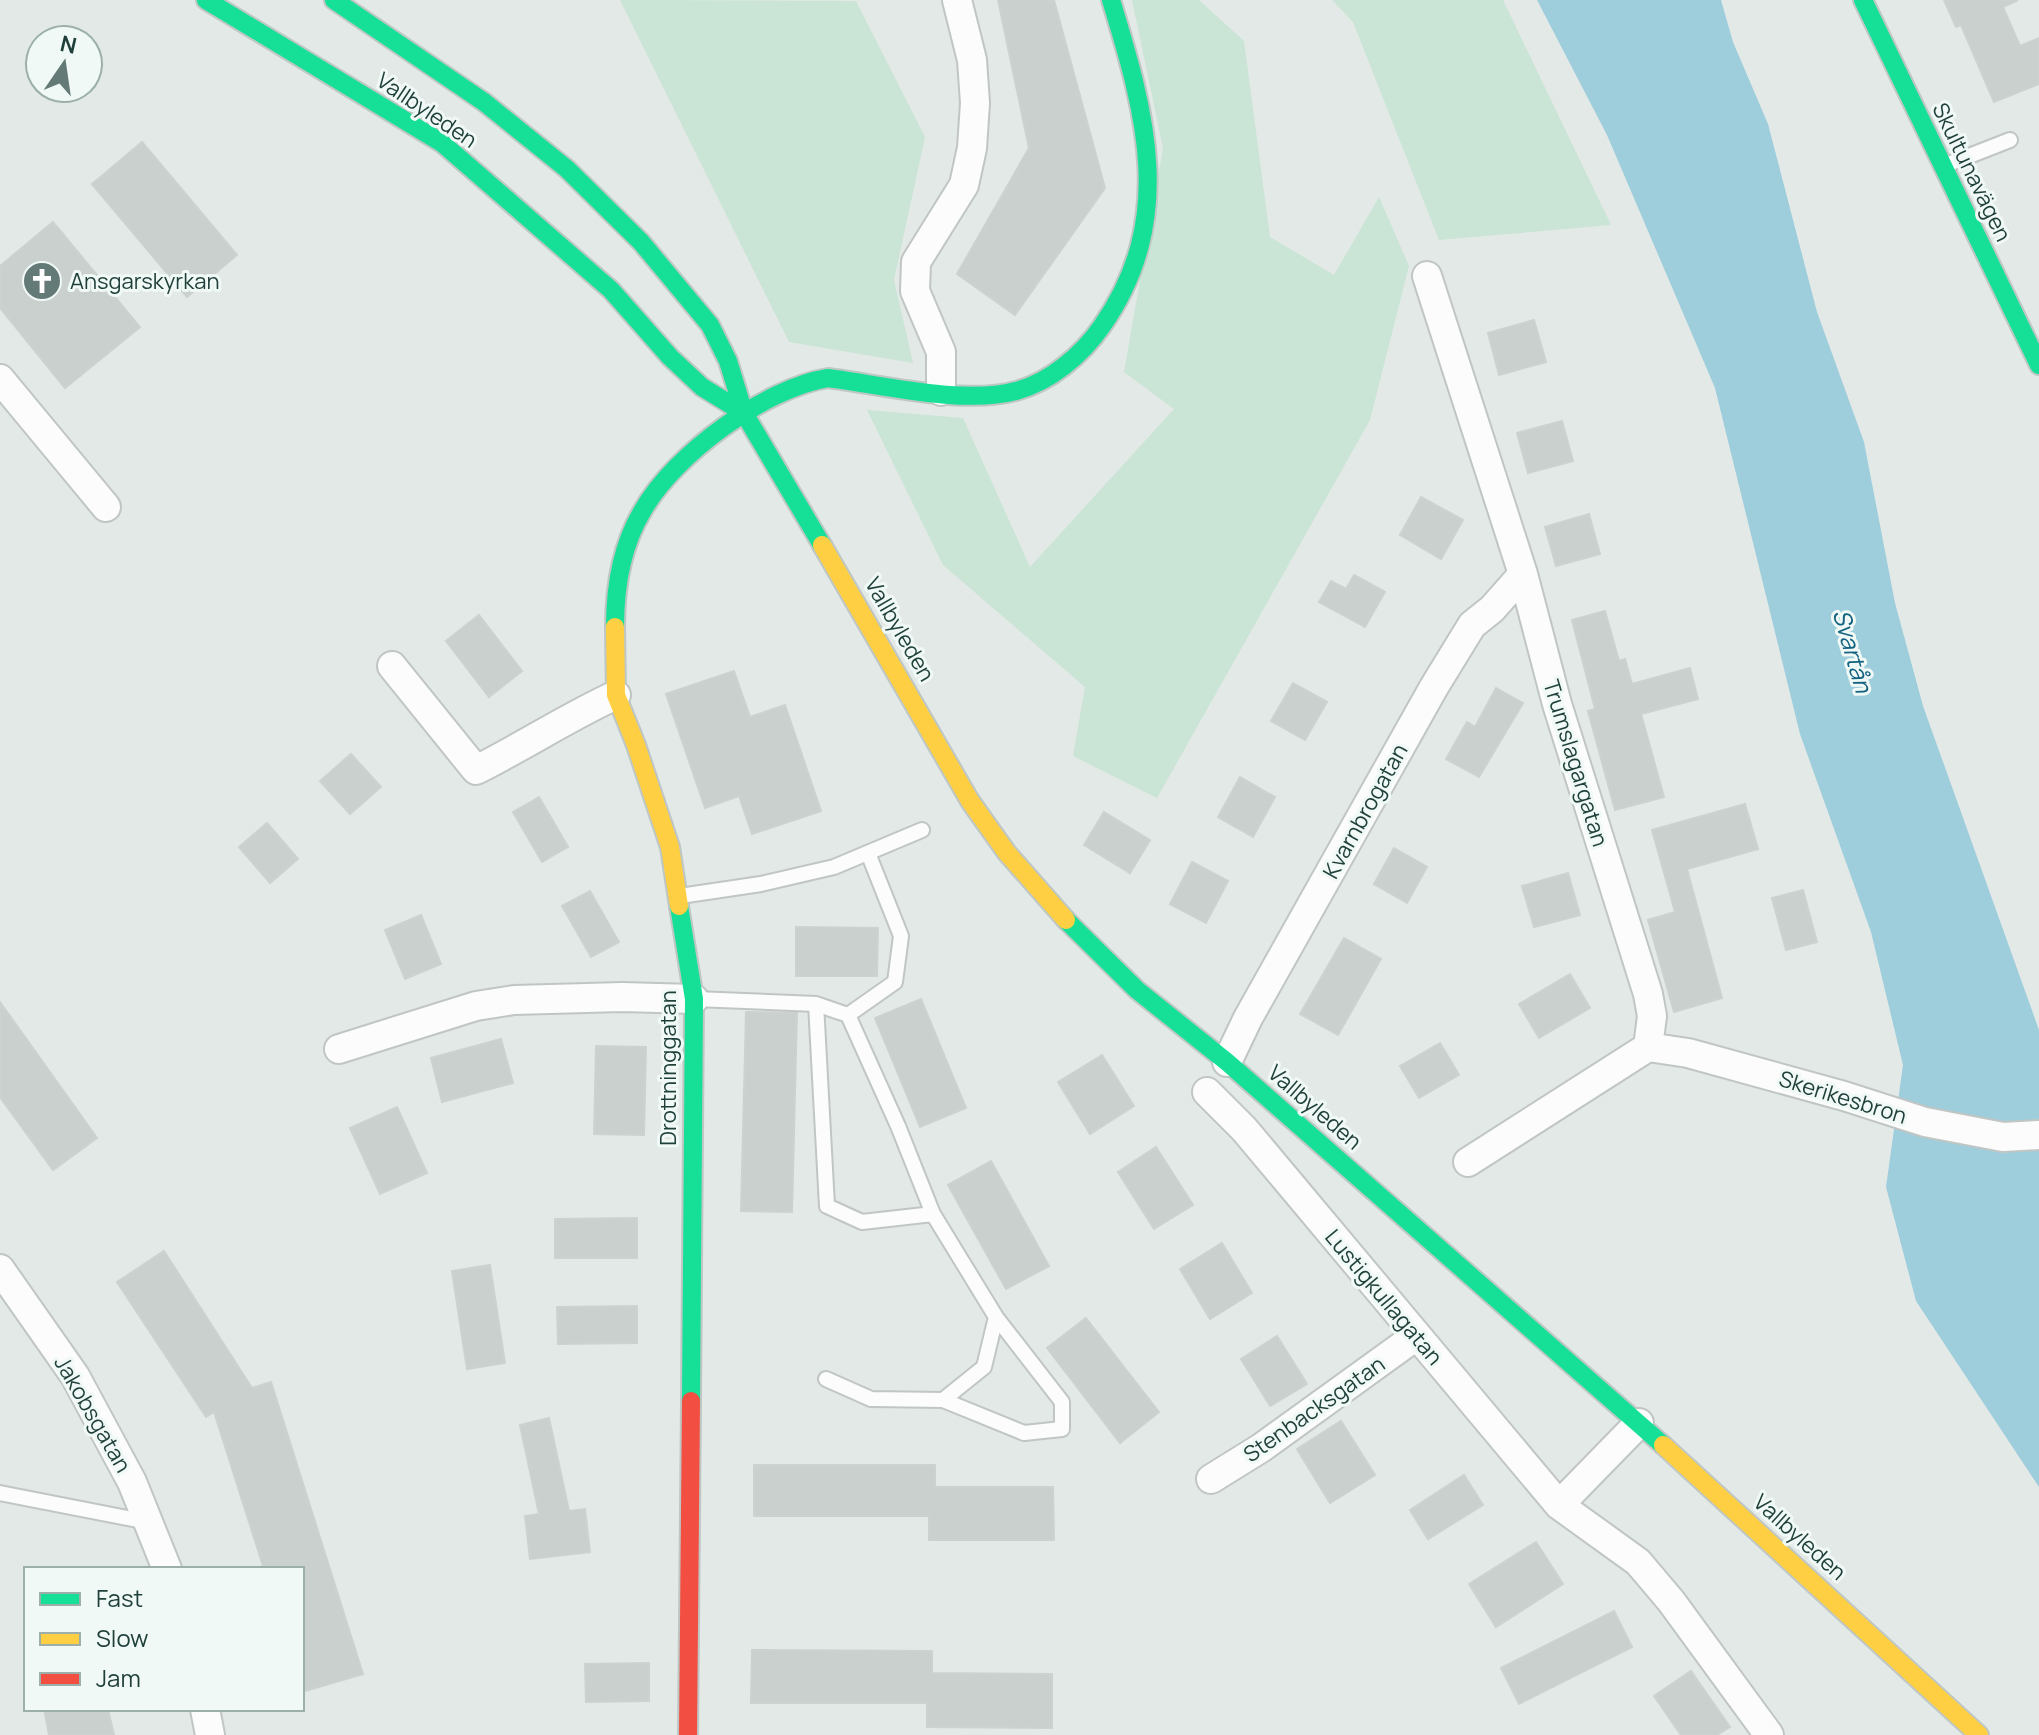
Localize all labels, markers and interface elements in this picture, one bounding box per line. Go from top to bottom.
north arrow [24,24,104,104]
text: N [57,28,80,61]
street label: Vallbyleden [371,65,483,155]
street label: Skultunavägen [1925,98,2019,246]
church icon: Ansgarskyrkan [21,260,63,302]
place label: Ansgarskyrkan [70,266,220,296]
street label: Vallbyleden [858,572,942,686]
water label: Svartån [1826,605,1881,697]
street label: Trumslagargatan [1536,676,1616,850]
street label: Kvarnbrogatan [1316,738,1414,884]
street label: Drottninggatan [653,990,683,1146]
street label: Vallbyleden [1262,1058,1368,1156]
street label: Skerikesbron [1775,1063,1911,1131]
street label: Lustigkullagatan [1318,1223,1450,1371]
street label: Stenbacksgatan [1237,1349,1391,1469]
street label: Jakobsgatan [48,1350,138,1478]
street label: Vallbyleden [1747,1487,1853,1587]
legend [24,1567,304,1711]
text: Fast [96,1581,143,1614]
text: Slow [96,1621,149,1654]
text: Jam [96,1661,141,1694]

